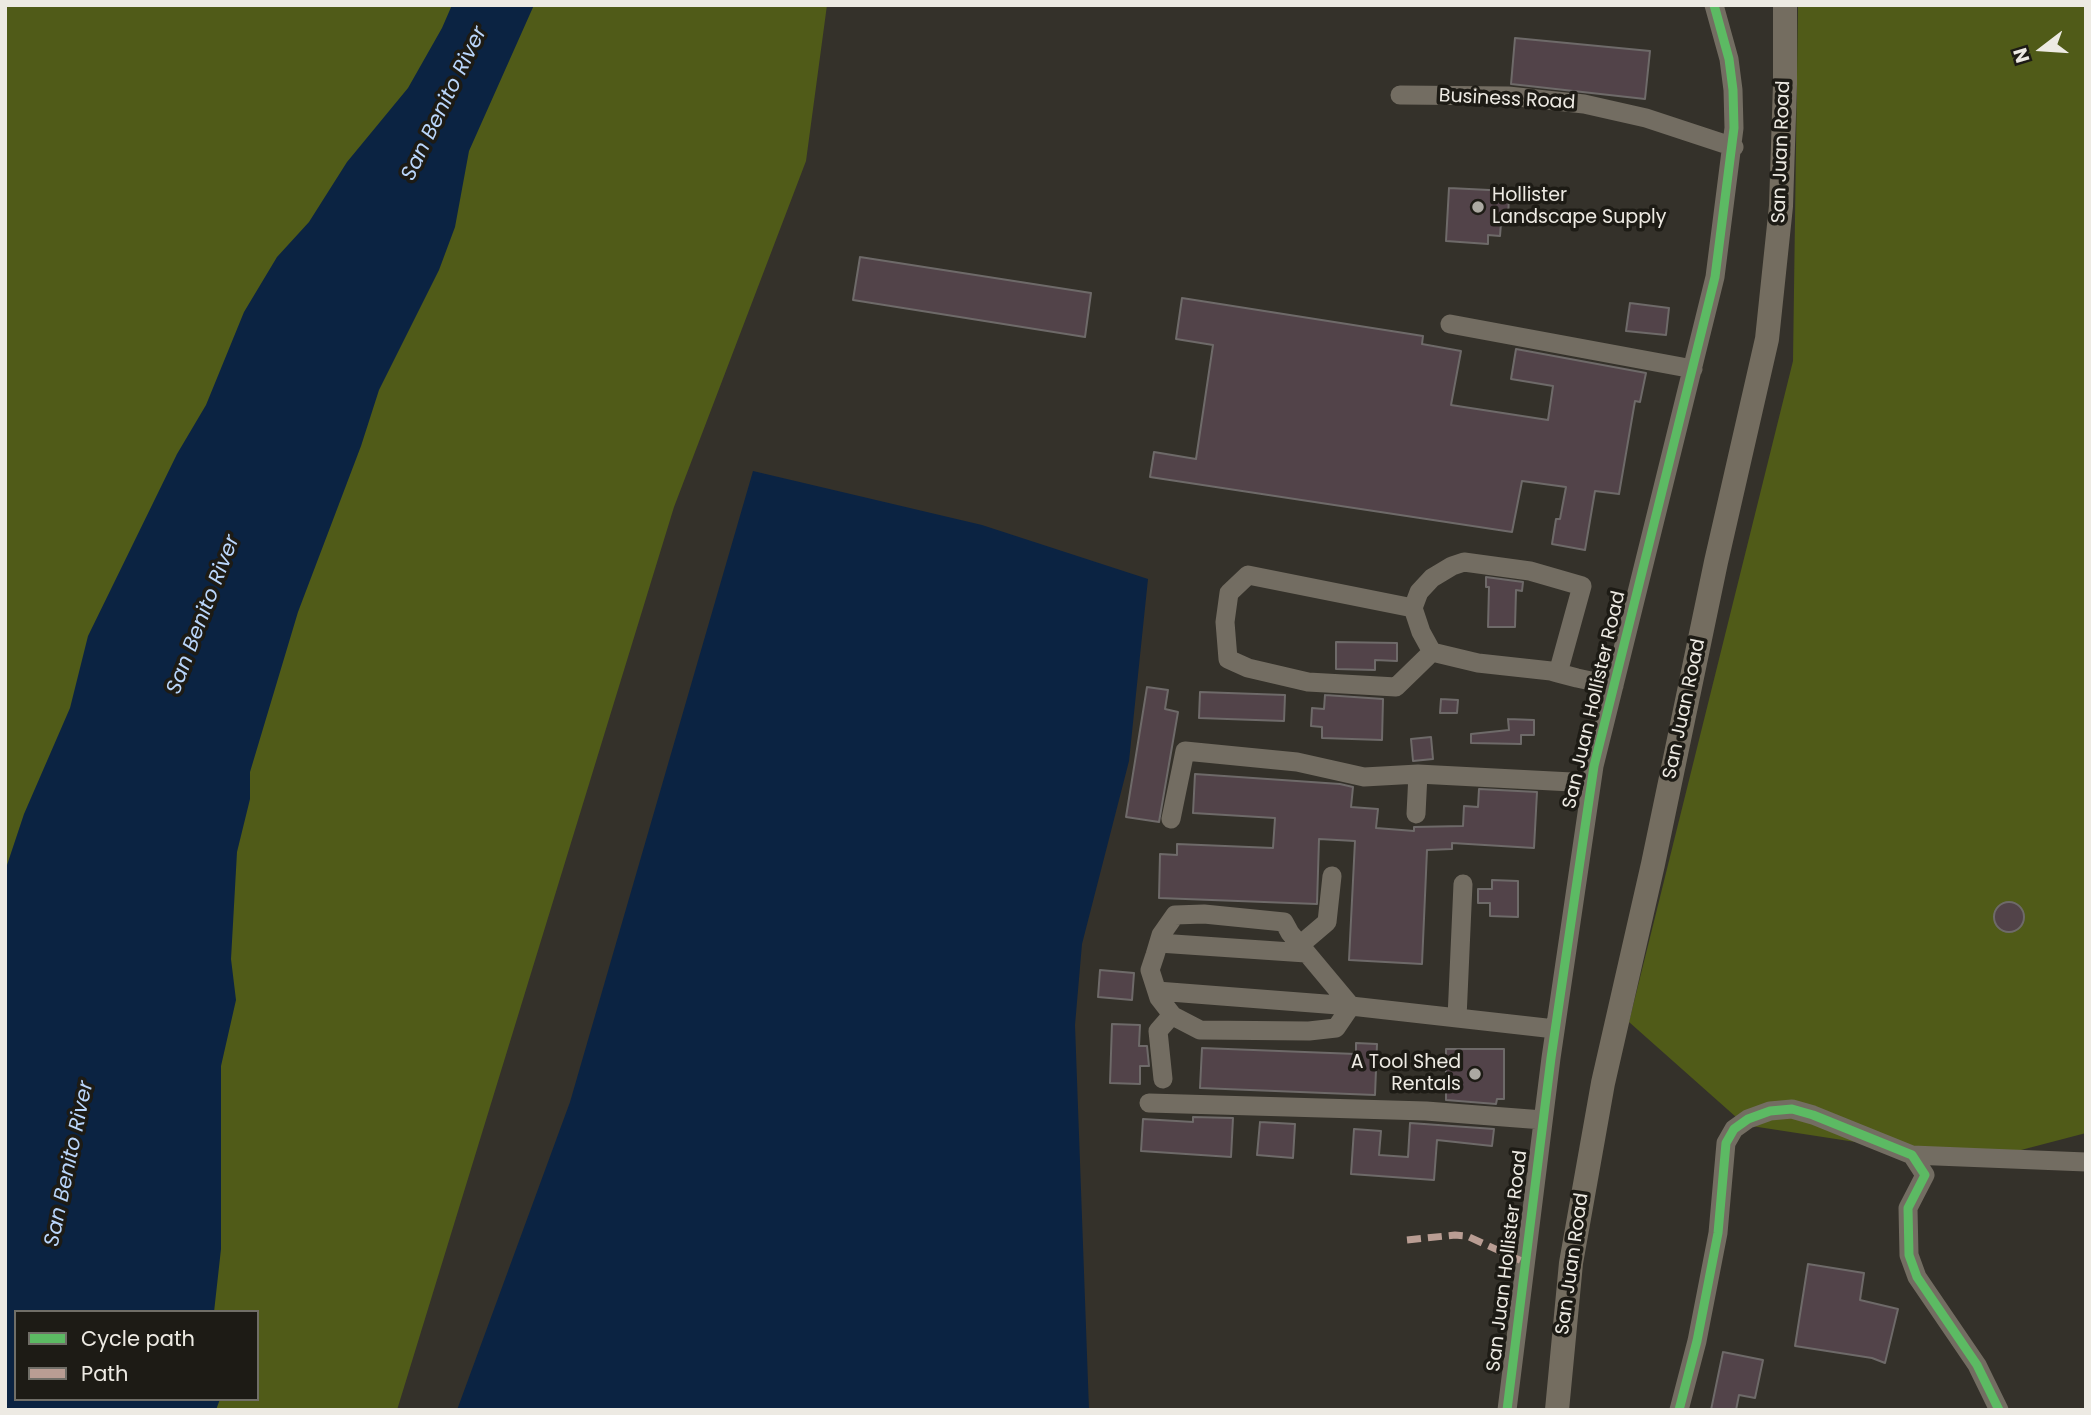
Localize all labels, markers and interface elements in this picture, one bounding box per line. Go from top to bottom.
north arrow [2007,14,2077,84]
water label: San Benito River [397,23,493,185]
text: N [2006,45,2036,66]
street label: San Juan Road [1768,80,1796,224]
street label: Business Road [1438,85,1576,115]
place label: Hollister Landscape Supply [1492,185,1666,229]
marker: Hollister Landscape Supply [1470,199,1486,215]
water label: San Benito River [162,532,246,698]
street label: San Juan Hollister Road [1559,589,1631,811]
street label: San Juan Road [1659,637,1711,781]
place label: A Tool Shed Rentals [1351,1052,1461,1096]
marker: A Tool Shed Rentals [1467,1066,1483,1082]
water label: San Benito River [40,1079,100,1249]
street label: San Juan Hollister Road [1483,1149,1533,1373]
street label: San Juan Road [1552,1192,1594,1336]
legend [14,1310,259,1401]
text: Cycle path [81,1324,195,1353]
text: Path [81,1359,128,1388]

